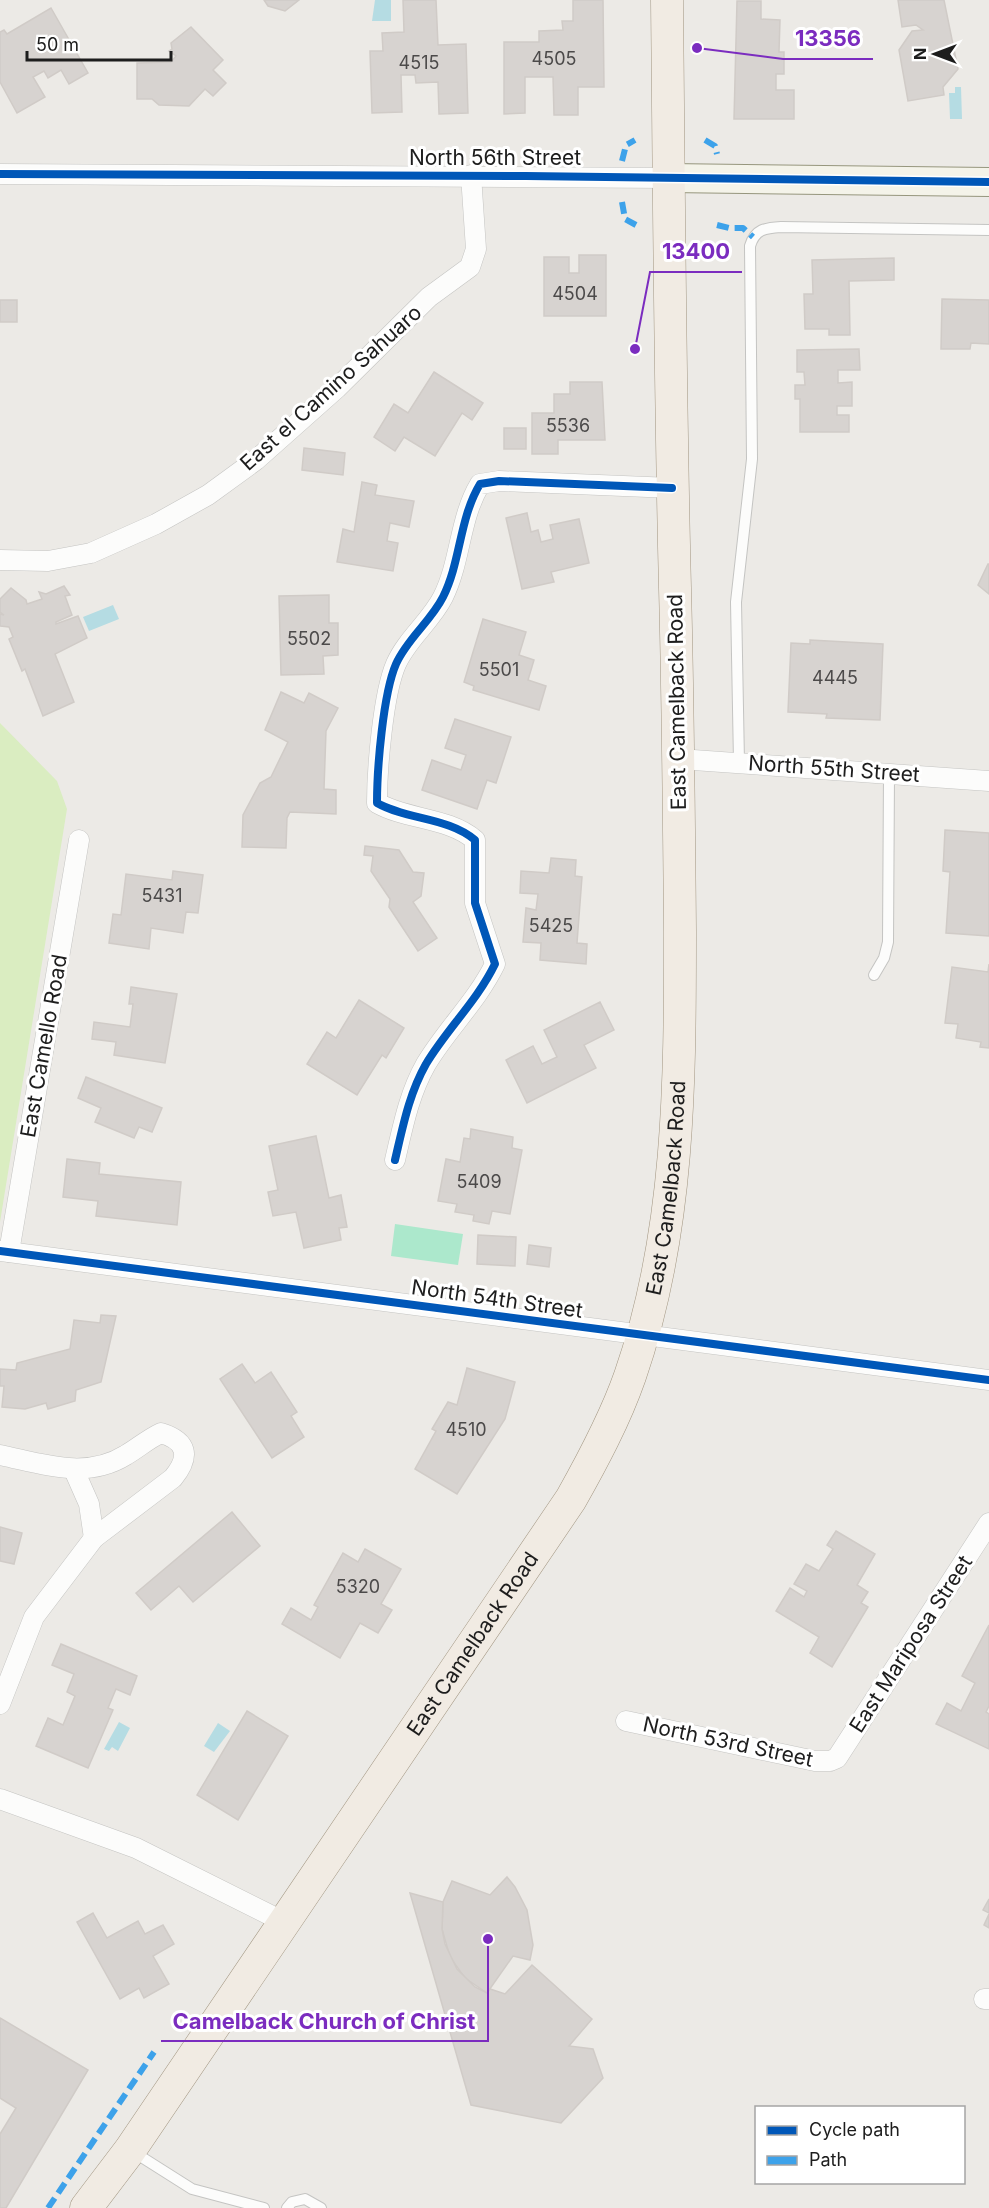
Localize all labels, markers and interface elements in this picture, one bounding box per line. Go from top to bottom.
callout: 13356 [783,19,873,59]
scale bar [27,24,171,62]
north arrow [905,24,965,84]
text: 13356 [795,25,861,51]
text: 50 m [36,34,79,55]
house number: 4505 [532,48,576,69]
text: N [910,48,930,60]
house number: 4515 [399,52,439,73]
street label: North 56th Street [409,145,581,170]
callout: 13400 [650,232,742,272]
text: 13400 [662,238,730,264]
house number: 4504 [552,283,598,304]
street label: East el Camino Sahuaro [235,300,426,476]
house number: 5536 [546,415,590,436]
street label: East Camelback Road [662,594,691,810]
house number: 5502 [287,628,331,649]
house number: 5501 [479,659,519,680]
house number: 4445 [812,667,858,688]
street label: North 55th Street [747,750,921,787]
house number: 5431 [141,885,183,906]
house number: 5425 [529,915,573,936]
street label: East Camello Road [15,952,72,1139]
street label: East Camelback Road [640,1080,690,1298]
house number: 5409 [456,1171,502,1192]
street label: North 54th Street [410,1274,584,1323]
house number: 4510 [445,1419,487,1440]
street label: East Camelback Road [401,1547,543,1740]
street label: East Mariposa Street [844,1550,977,1737]
house number: 5320 [336,1576,380,1597]
street label: North 53rd Street [641,1711,816,1772]
callout: Camelback Church of Christ [161,2001,488,2041]
text: Camelback Church of Christ [173,2008,475,2034]
legend [755,2106,965,2184]
text: Cycle path [809,2119,900,2140]
text: Path [809,2149,847,2170]

